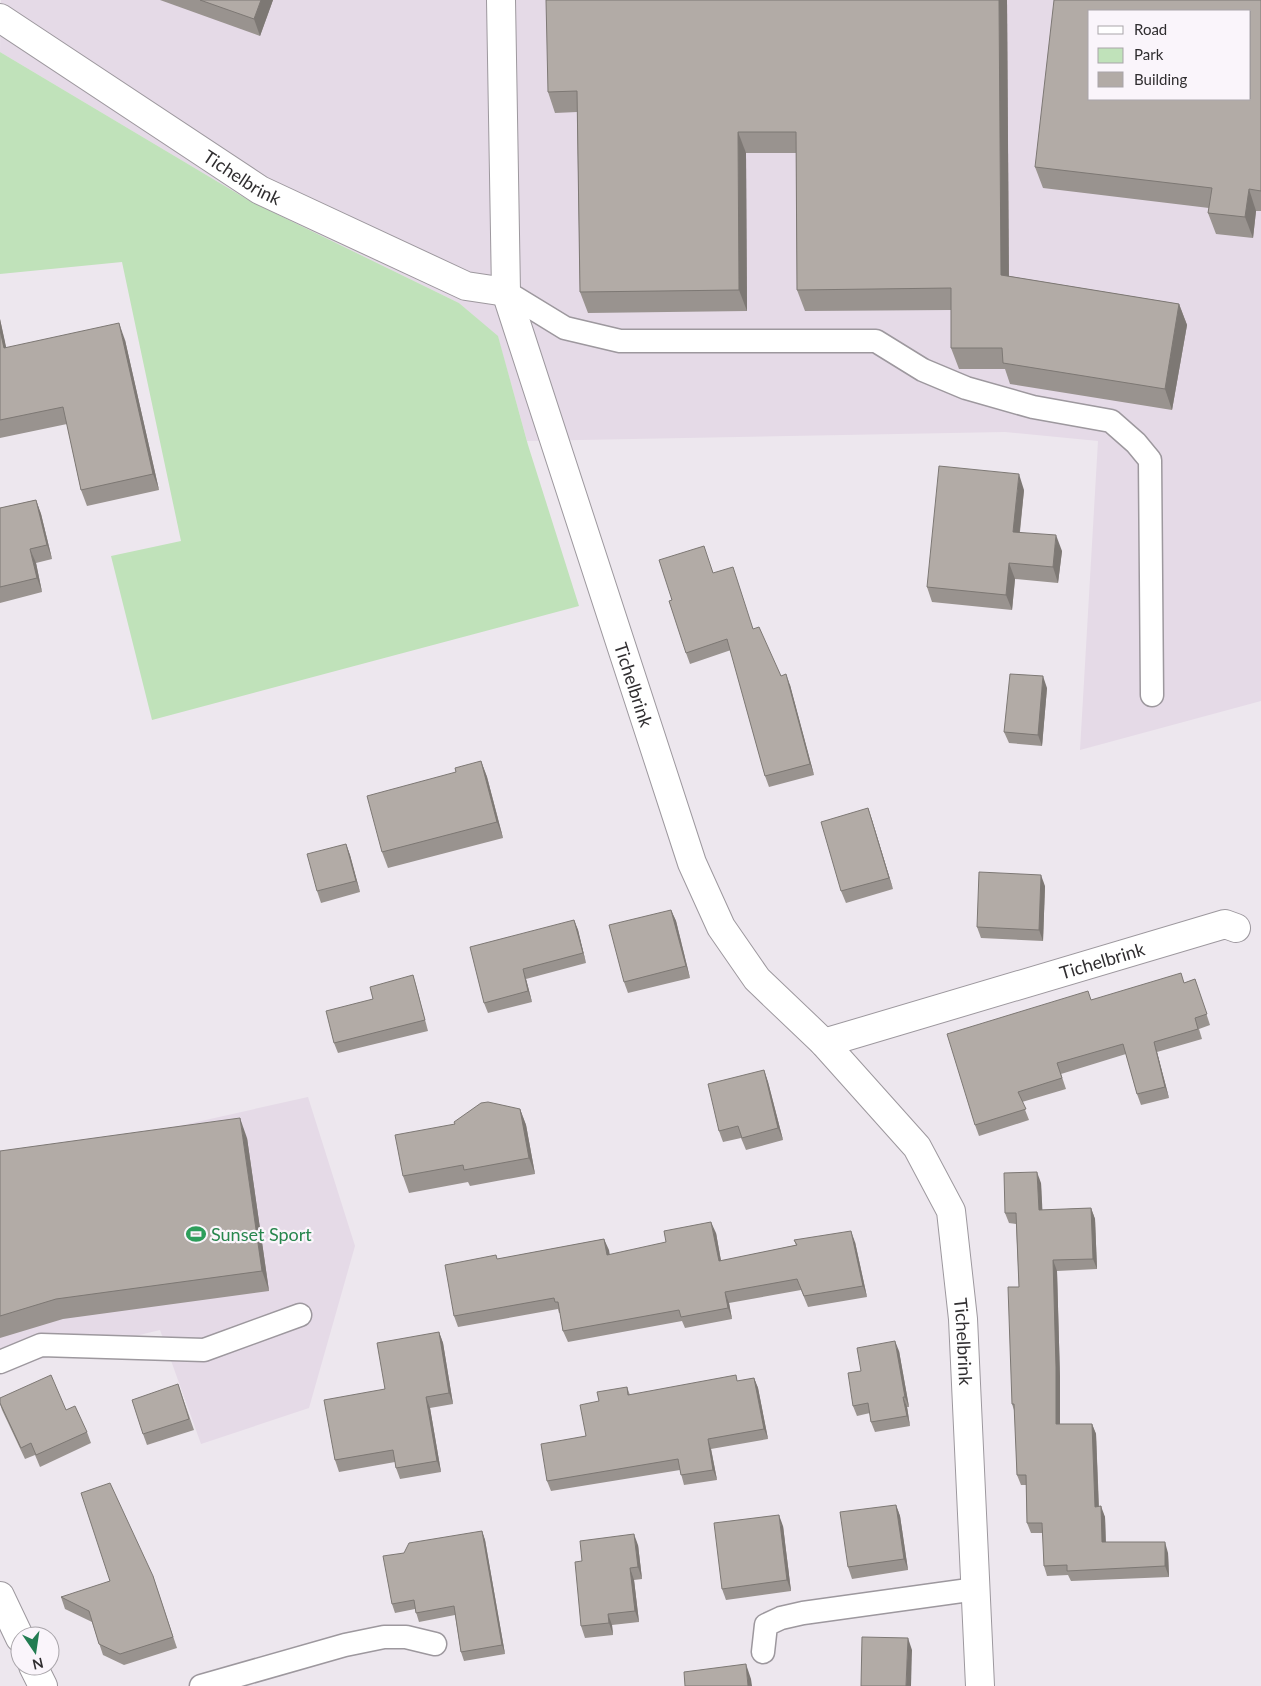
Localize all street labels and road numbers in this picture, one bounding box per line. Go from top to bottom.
street label: Tichelbrink [199,145,285,210]
street label: Tichelbrink [610,640,658,730]
street label: Tichelbrink [1057,937,1148,983]
street label: Tichelbrink [950,1297,977,1387]

